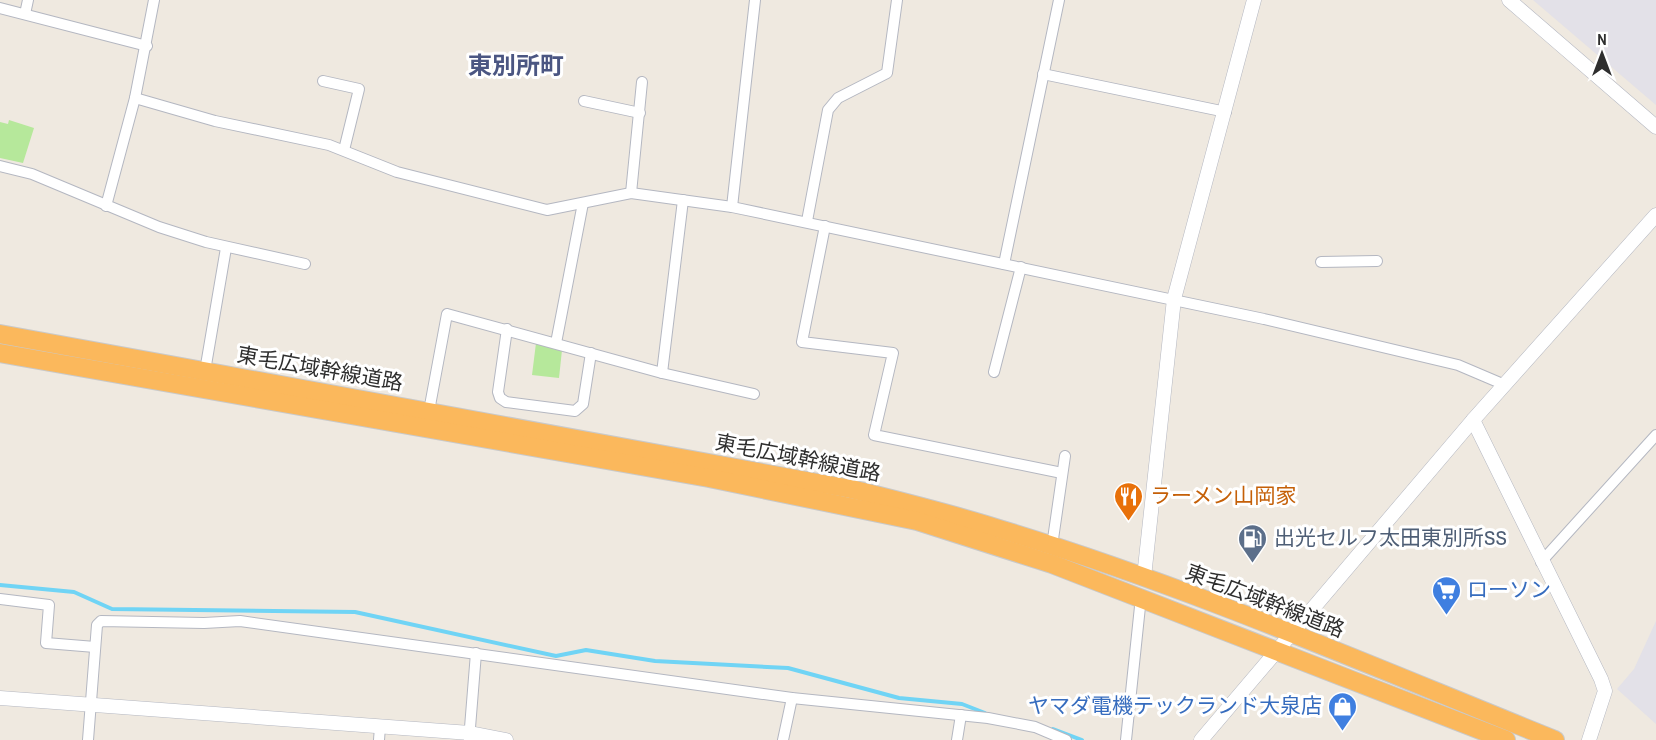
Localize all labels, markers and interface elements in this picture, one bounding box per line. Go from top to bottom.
north arrow [1572,24,1632,84]
text: N [1597,28,1607,50]
district label: 東別所町 [468,49,564,81]
street label: 東毛広域幹線道路 [235,340,405,397]
street label: 東毛広域幹線道路 [713,427,883,488]
restaurant icon: ラーメン山岡家 [1113,480,1145,522]
place label: ラーメン山岡家 [1150,481,1296,510]
fuel station icon: 出光セルフ太田東別所SS [1237,522,1269,564]
place label: 出光セルフ太田東別所SS [1274,523,1507,552]
street label: 東毛広域幹線道路 [1182,557,1349,644]
supermarket icon: ローソン [1430,574,1462,616]
place label: ローソン [1467,575,1551,604]
shop icon: ヤマダ電機テックランド大泉店 [1327,690,1359,732]
place label: ヤマダ電機テックランド大泉店 [1028,691,1322,720]

